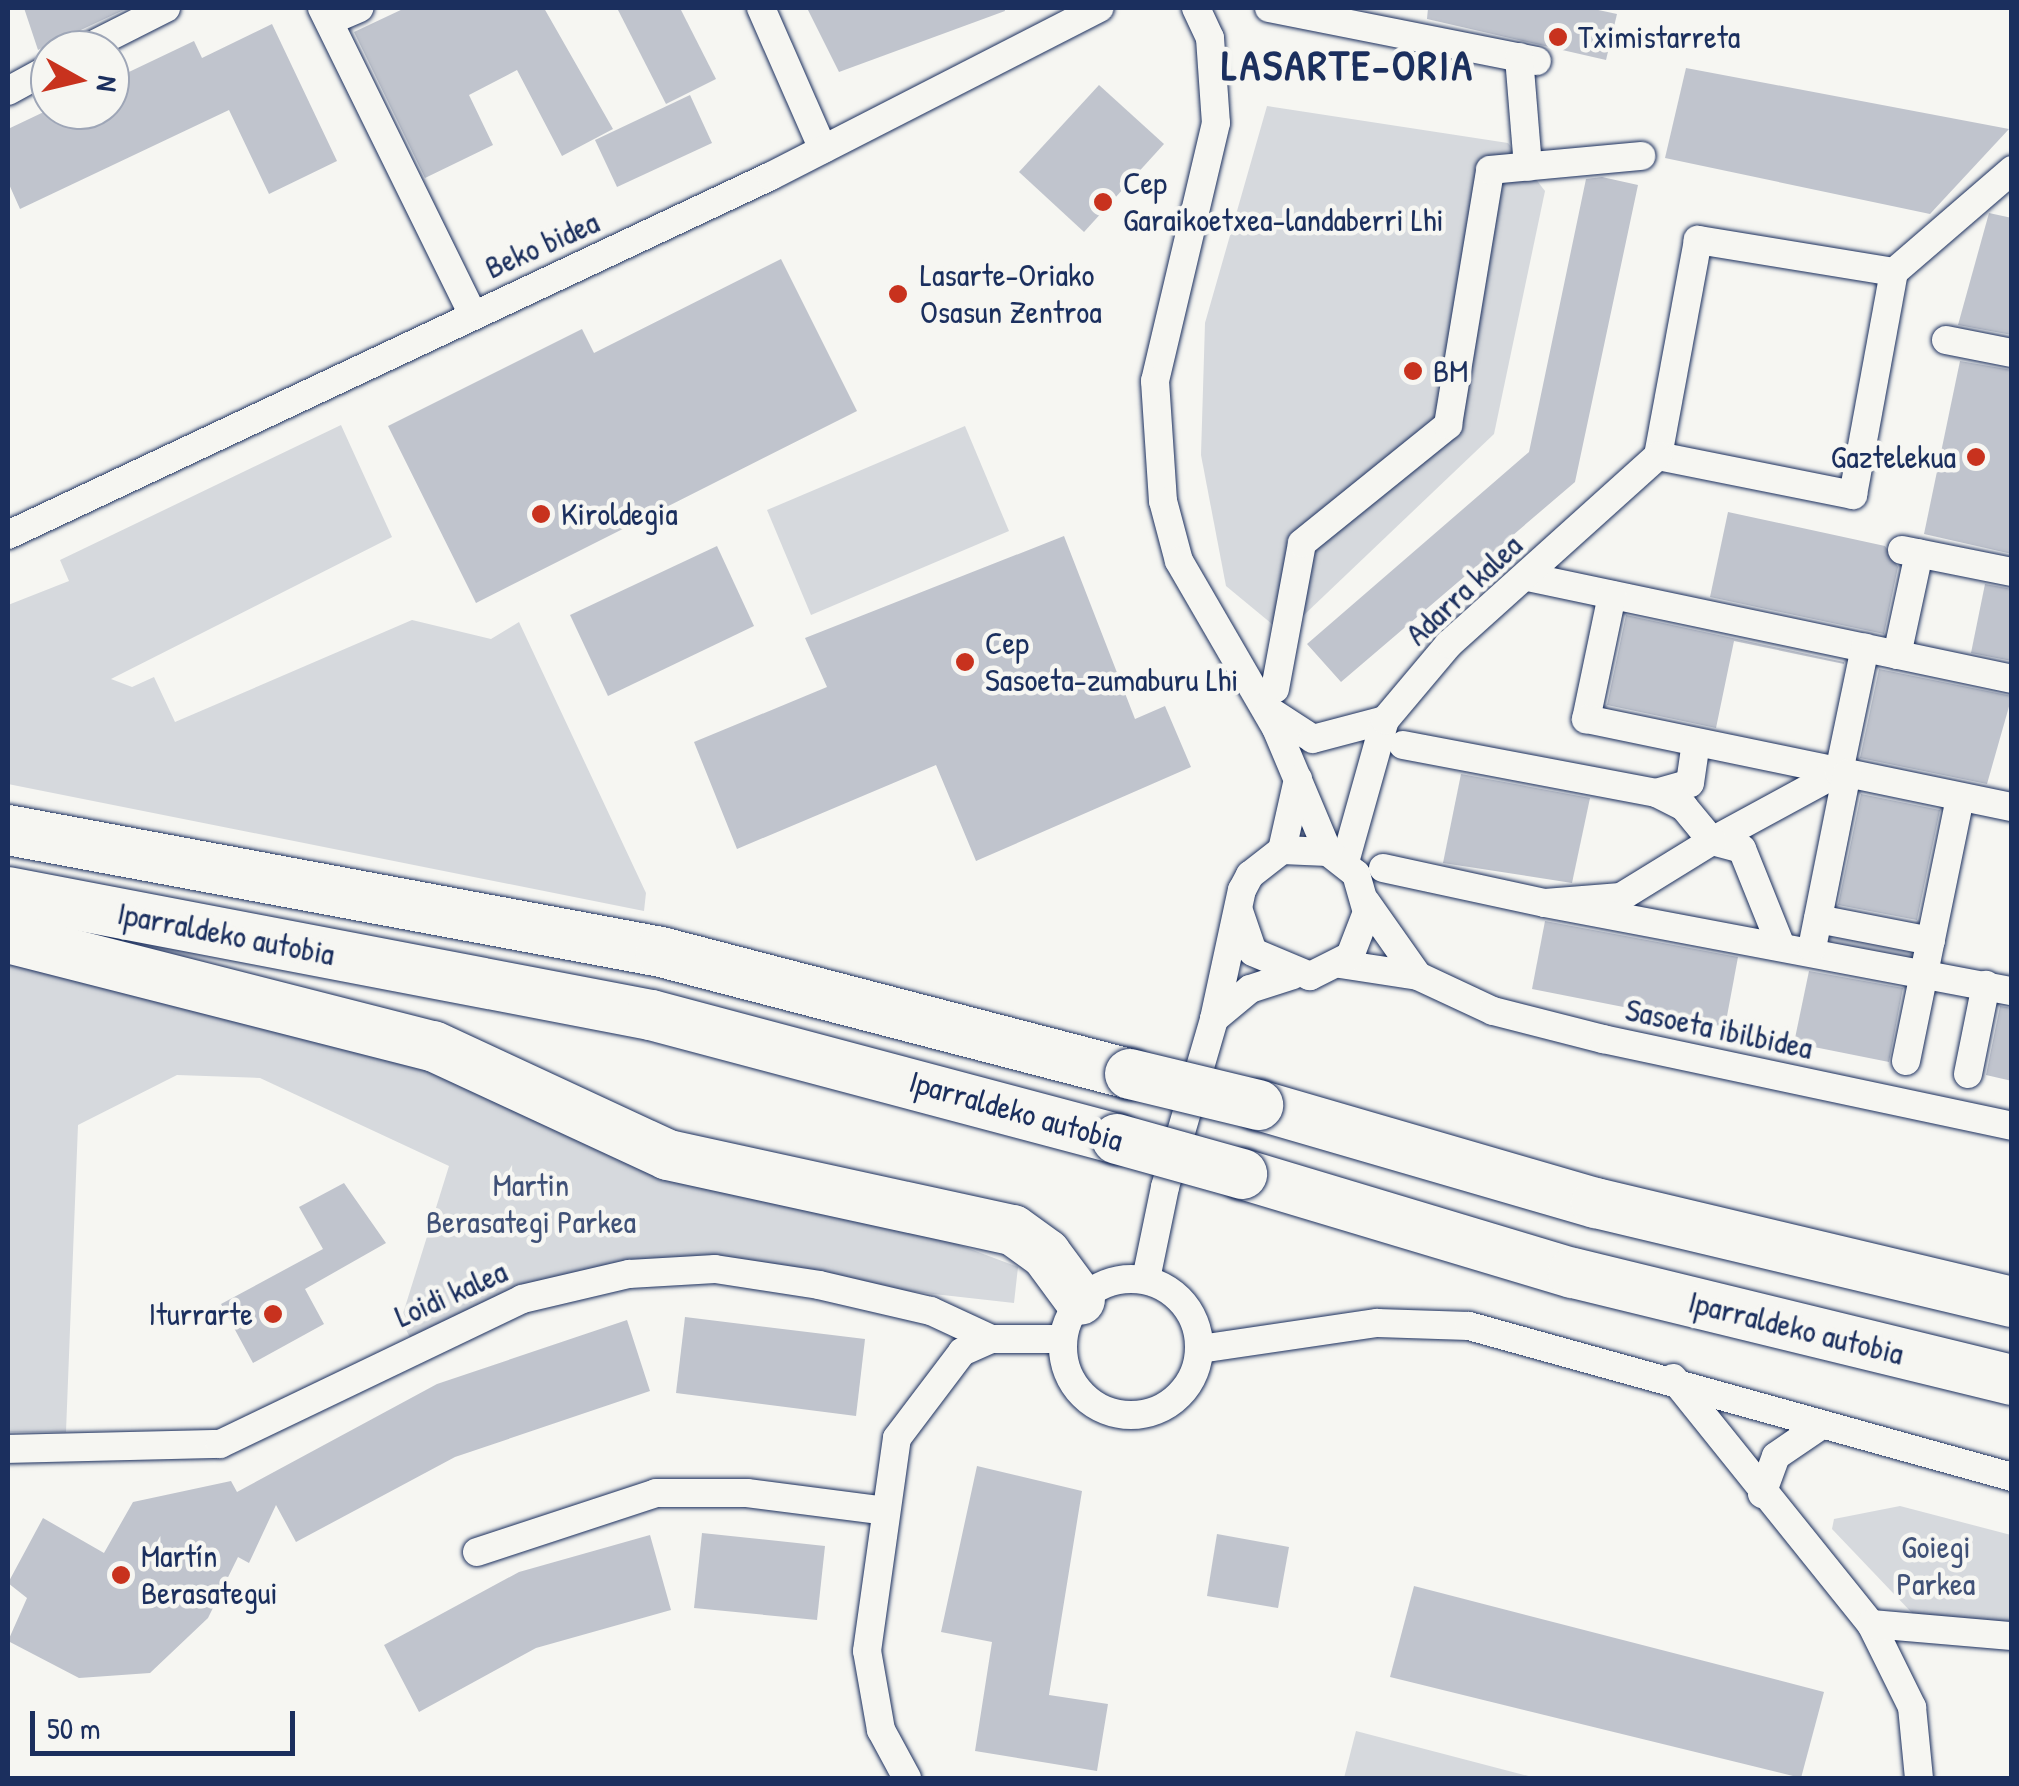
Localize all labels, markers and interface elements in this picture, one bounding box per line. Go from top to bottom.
place label: Tximistarreta [1578,18,1740,56]
marker: Tximistarreta [1547,26,1569,48]
north arrow [30,30,130,130]
district label: LASARTE-ORIA [1222,40,1474,90]
text: N [88,74,128,94]
place label: Cep Garaikoetxea-landaberri Lhi [1123,165,1444,240]
marker: Cep Garaikoetxea-landaberri Lhi [1092,191,1114,213]
street label: Beko bidea [479,203,605,287]
place label: Lasarte-Oriako Osasun Zentroa [920,257,1102,332]
marker: Lasarte-Oriako Osasun Zentroa [885,281,911,307]
place label: BM [1433,352,1468,390]
marker: BM [1402,360,1424,382]
place label: Gaztelekua [1831,438,1956,476]
marker: Gaztelekua [1965,446,1987,468]
place label: Kiroldegia [561,495,678,533]
marker: Kiroldegia [530,503,552,525]
street label: Adarra kalea [1398,527,1530,653]
place label: Cep Sasoeta-zumaburu Lhi [985,625,1238,700]
marker: Cep Sasoeta-zumaburu Lhi [954,651,976,673]
street label: Iparraldeko autobia [114,894,338,974]
street label: Sasoeta ibilbidea [1622,990,1816,1068]
street label: Iparraldeko autobia [905,1062,1127,1160]
park label: Martin Berasategi Parkea [426,1167,636,1242]
street label: Loidi kalea [389,1252,513,1336]
street label: Iparraldeko autobia [1684,1283,1908,1373]
place label: Iturrarte [148,1295,253,1333]
marker: Iturrarte [262,1303,284,1325]
park label: Goiegi Parkea [1897,1529,1975,1604]
place label: Martín Berasategui [141,1538,278,1613]
marker: Martín Berasategui [110,1564,132,1586]
scale bar [35,1691,300,1753]
text: 50 m [47,1708,100,1748]

